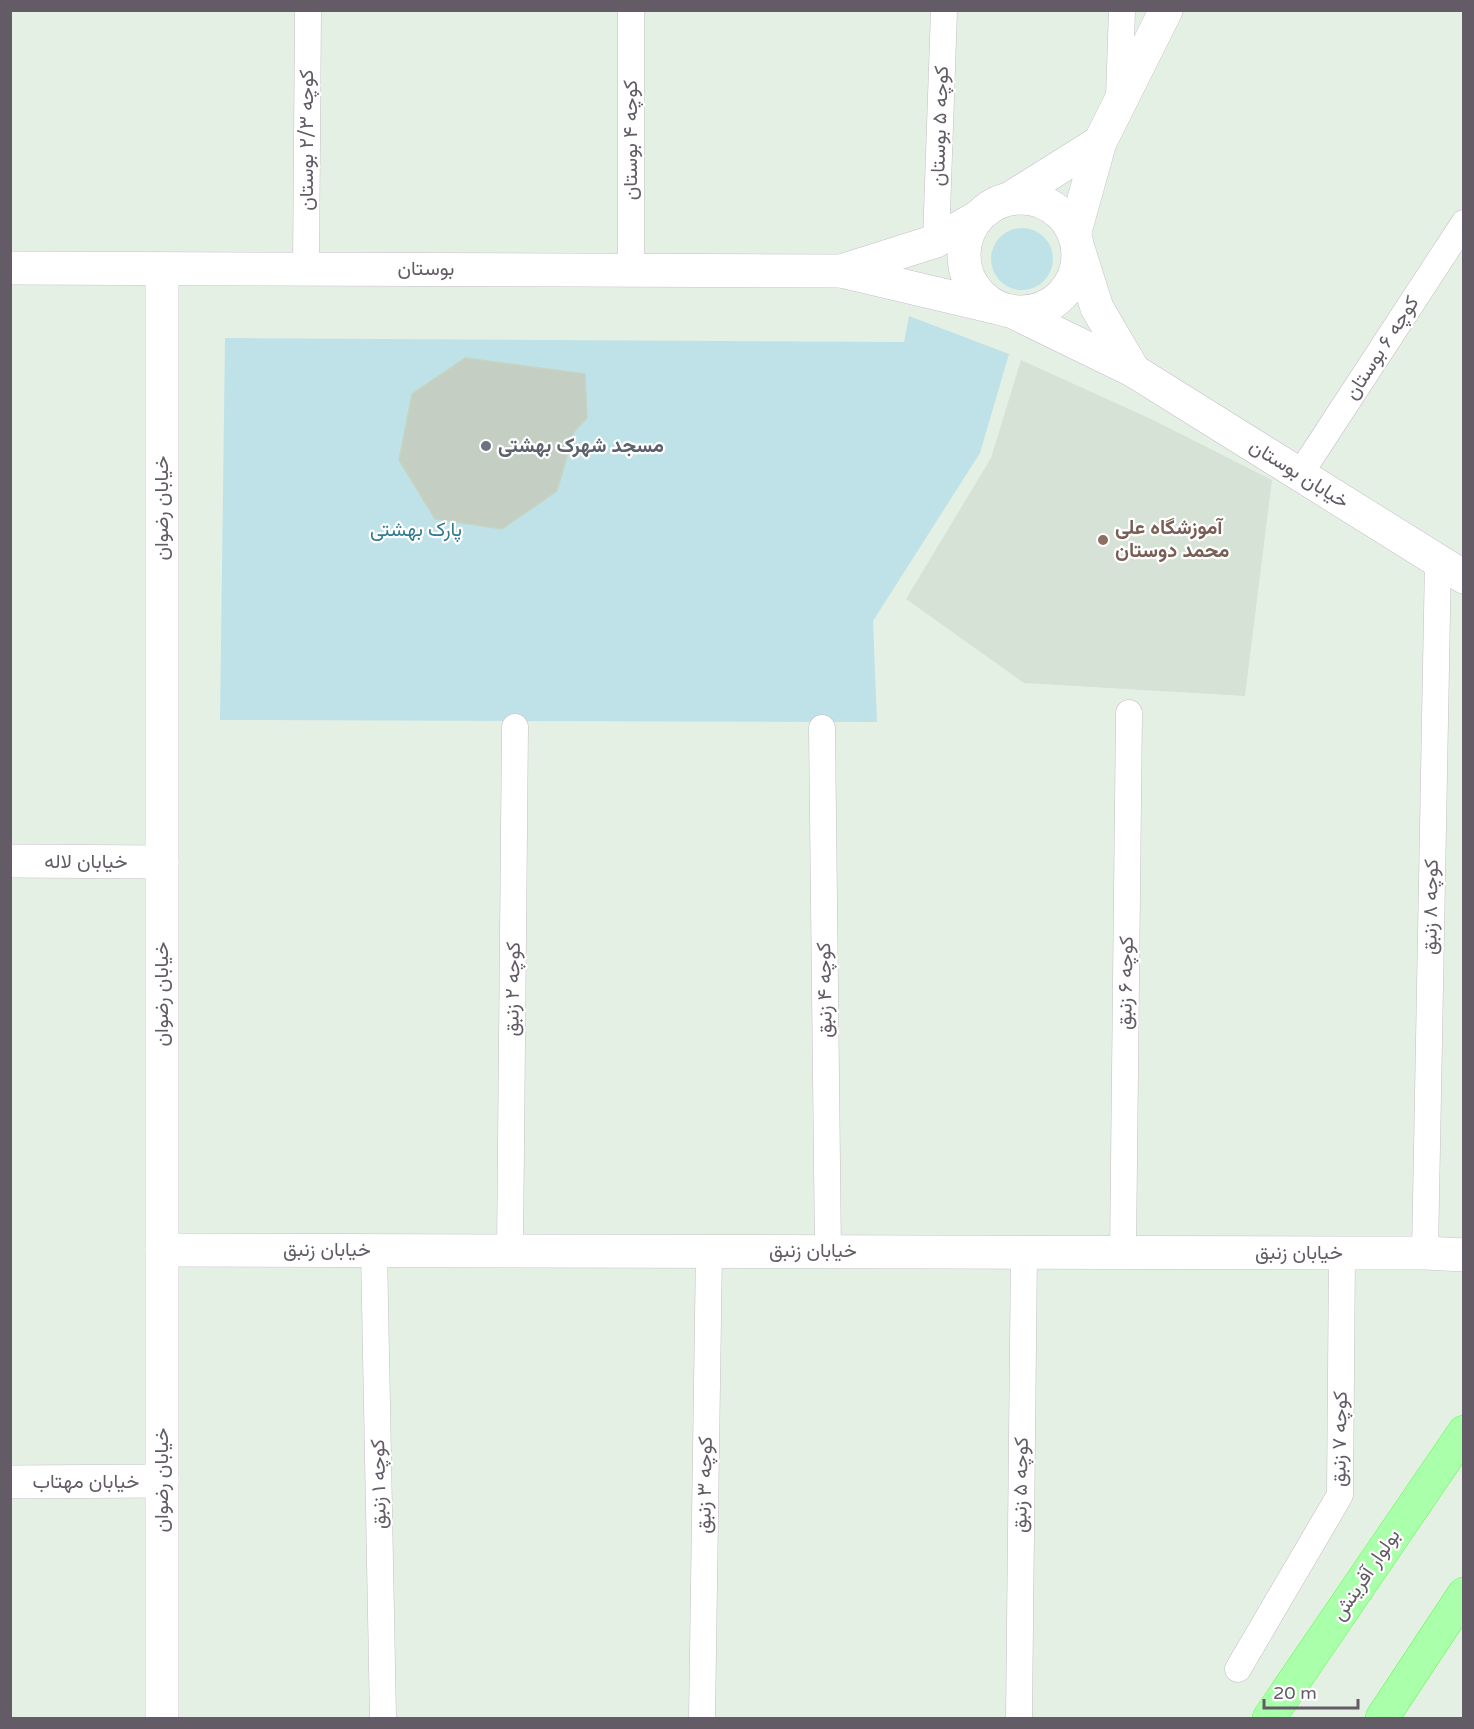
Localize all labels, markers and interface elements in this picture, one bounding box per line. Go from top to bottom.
street label: کوچه ۵ بوستان [926,65,955,187]
street label: کوچه ۲/۳ بوستان [295,69,320,211]
street label: کوچه ۴ بوستان [619,80,644,200]
street label: بوستان [398,257,455,281]
street label: کوچه ۶ بوستان [1340,292,1425,405]
place label: مسجد شهرک بهشتی [498,434,664,458]
street label: خیابان بوستان [1245,434,1353,514]
marker: مسجد شهرک بهشتی [479,439,493,453]
street label: خیابان رضوان [150,456,174,560]
place label: آموزشگاه علی محمد دوستان [1115,516,1229,563]
park label: پارک بهشتی [370,518,462,543]
marker: آموزشگاه علی محمد دوستان [1096,533,1110,547]
street label: خیابان لاله [44,850,128,874]
street label: کوچه ۸ زنبق [1418,859,1445,955]
street label: کوچه ۶ زنبق [1113,936,1140,1030]
street label: کوچه ۲ زنبق [500,941,527,1037]
street label: خیابان رضوان [150,942,174,1046]
street label: کوچه ۴ زنبق [812,942,839,1038]
street label: خیابان زنبق [283,1238,371,1262]
street label: خیابان زنبق [769,1239,857,1263]
street label: خیابان زنبق [1255,1241,1343,1265]
street label: کوچه ۷ زنبق [1327,1391,1354,1487]
street label: خیابان رضوان [150,1428,174,1532]
street label: کوچه ۳ زنبق [692,1436,719,1534]
street label: کوچه ۵ زنبق [1008,1437,1035,1533]
street label: کوچه ۱ زنبق [366,1439,393,1529]
street label: خیابان مهتاب [33,1470,139,1494]
street label: بولوار آفرینش [1327,1525,1405,1625]
scale bar [1264,1672,1358,1710]
text: 20 m [1273,1682,1317,1704]

